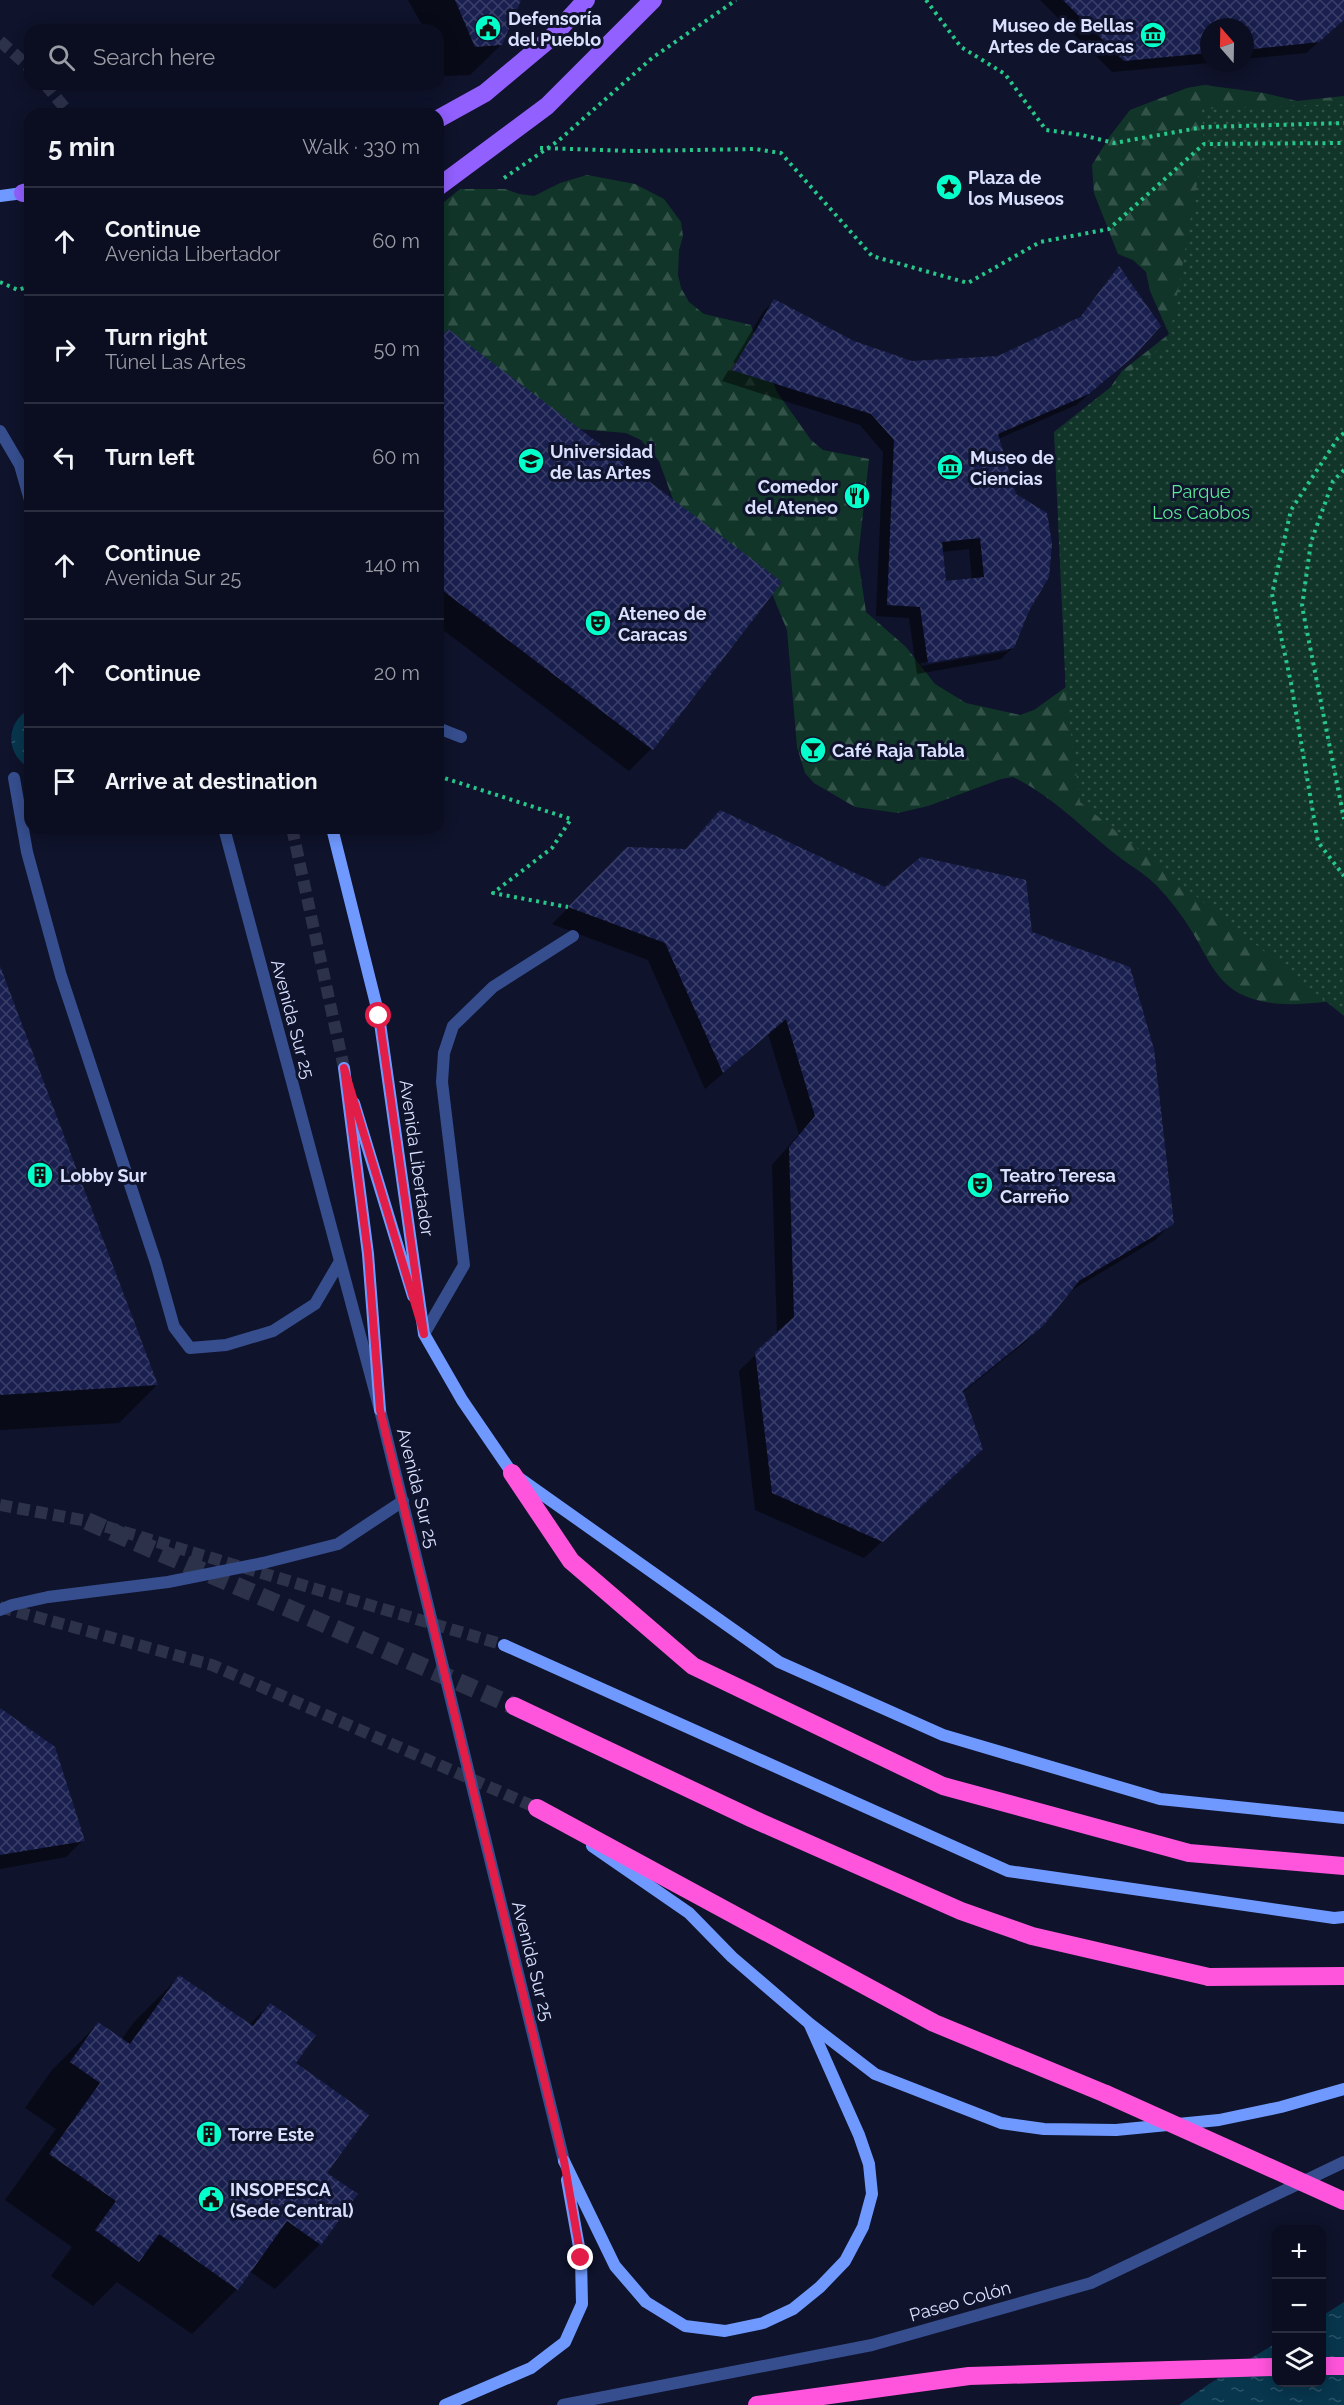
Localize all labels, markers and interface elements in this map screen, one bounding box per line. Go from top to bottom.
place label: Defensoría del Pueblo [508,8,602,50]
public building icon: Defensoría del Pueblo [473,13,503,43]
place label: Museo de Bellas Artes de Caracas [988,15,1134,57]
north arrow [1200,18,1254,72]
museum icon: Museo de Bellas Artes de Caracas [1138,20,1168,50]
search box [24,24,444,90]
icon: search [45,41,78,74]
text: Search here [93,44,215,70]
text: 5 min [48,132,115,162]
text: Walk · 330 m [302,135,420,159]
place label: Plaza de los Museos [968,167,1064,209]
place icon: Plaza de los Museos [934,172,964,202]
text: Continue [105,216,201,242]
icon: ahead [48,225,81,258]
text: 60 m [372,229,420,253]
text: Avenida Libertador [105,242,280,266]
text: Turn right [105,324,208,350]
icon: right [48,333,81,366]
text: 50 m [373,337,420,361]
text: Túnel Las Artes [105,350,246,374]
icon: left [48,441,81,474]
place label: Universidad de las Artes [550,441,653,483]
text: Turn left [105,444,195,470]
text: 60 m [372,445,420,469]
school or university icon: Universidad de las Artes [516,446,546,476]
place label: Museo de Ciencias [970,447,1054,489]
museum icon: Museo de Ciencias [935,452,965,482]
place label: Comedor del Ateneo [745,476,838,518]
restaurant icon: Comedor del Ateneo [842,481,872,511]
park label: Parque Los Caobos [1152,481,1250,523]
text: Continue [105,540,201,566]
icon: ahead [48,549,81,582]
text: 140 m [365,553,420,577]
text: Avenida Sur 25 [105,566,241,590]
place label: Ateneo de Caracas [618,603,707,645]
theatre icon: Ateneo de Caracas [583,608,613,638]
icon: ahead [48,657,81,690]
text: Continue [105,660,201,686]
text: 20 m [374,661,420,685]
bar icon: Café Raja Tabla [798,735,828,765]
place label: Café Raja Tabla [832,740,965,761]
icon: arrive [48,765,81,798]
text: Arrive at destination [105,768,318,794]
street label: Avenida Sur 25 [267,957,319,1081]
route start [365,1002,391,1028]
street label: Avenida Libertador [396,1078,438,1238]
building icon: Lobby Sur [25,1160,55,1190]
place label: Lobby Sur [60,1165,147,1186]
place label: Teatro Teresa Carreño [1000,1165,1116,1207]
theatre icon: Teatro Teresa Carreño [965,1170,995,1200]
street label: Avenida Sur 25 [393,1426,443,1550]
street label: Avenida Sur 25 [508,1899,558,2023]
building icon: Torre Este [194,2119,224,2149]
place label: Torre Este [228,2124,315,2145]
place label: INSOPESCA (Sede Central) [230,2179,354,2221]
public building icon: INSOPESCA (Sede Central) [196,2184,226,2214]
map controls [1272,2225,1326,2387]
button: + [1272,2225,1326,2279]
route end [567,2244,593,2270]
street label: Paseo Colón [907,2276,1013,2326]
button: − [1272,2279,1326,2333]
button: layers [1272,2333,1326,2387]

